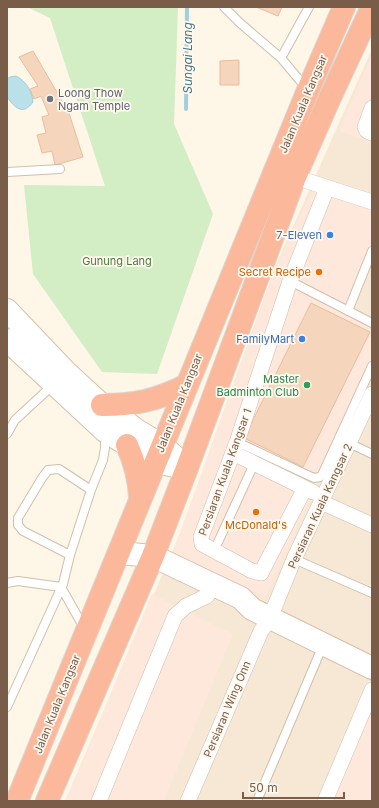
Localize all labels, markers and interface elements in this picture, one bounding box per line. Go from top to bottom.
water label: Sungai Lang [180,22,195,94]
street label: Jalan Kuala Kangsar [276,53,330,155]
place label: Loong Thow Ngam Temple [58,86,130,113]
marker: Loong Thow Ngam Temple [45,94,55,104]
place label: 7-Eleven [276,228,322,242]
marker: 7-Eleven [325,230,335,240]
park label: Gunung Lang [82,254,152,268]
place label: Secret Recipe [239,265,311,279]
marker: Secret Recipe [314,267,324,277]
place label: FamilyMart [236,332,294,346]
marker: FamilyMart [297,334,307,344]
street label: Jalan Kuala Kangsar [153,351,205,455]
place label: Master Badminton Club [216,372,299,399]
marker: Master Badminton Club [302,380,312,390]
street label: Persiaran Kuala Kangsar 1 [195,407,255,537]
street label: Persiaran Kuala Kangsar 2 [285,441,355,571]
marker: McDonald's [251,507,261,517]
place label: McDonald's [225,518,287,532]
street label: Jalan Kuala Kangsar [31,652,83,756]
street label: Persiaran Wing Onn [200,659,254,759]
scale bar [243,774,344,800]
text: 50 m [249,780,278,795]

